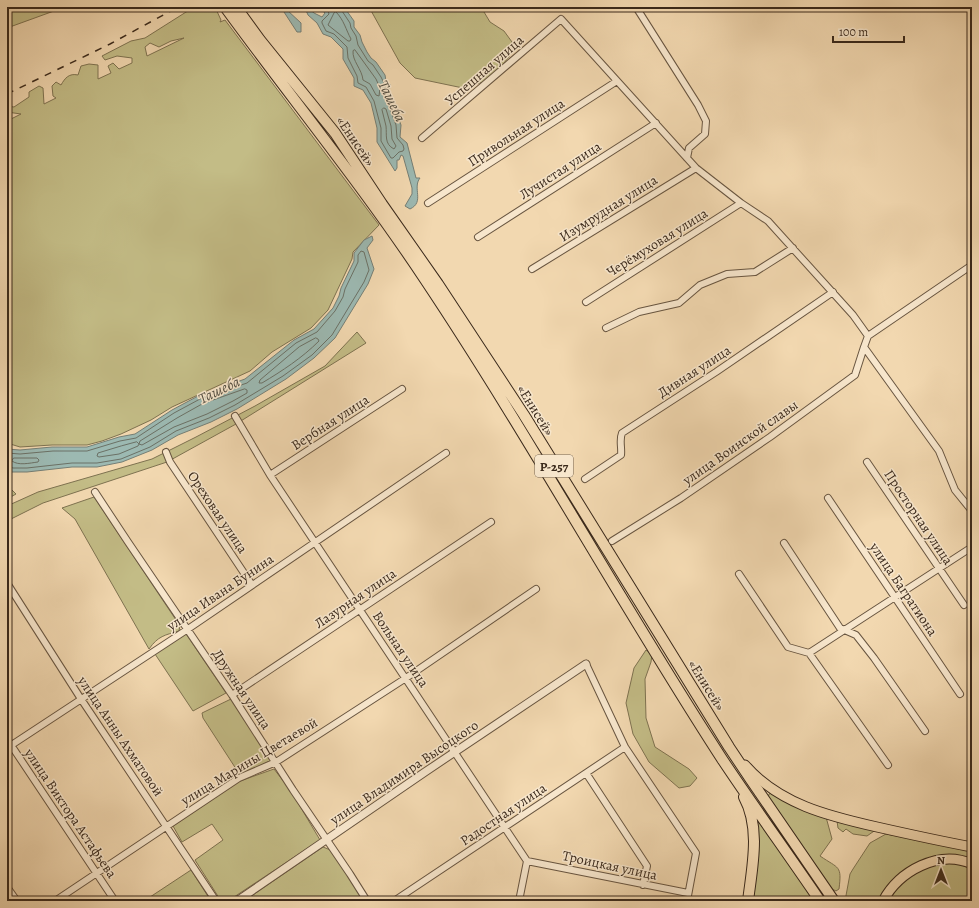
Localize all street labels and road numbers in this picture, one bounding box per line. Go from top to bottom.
street label: Успешная улица [441,30,528,110]
street label: Привольная улица [464,94,569,171]
street label: «Енисей» [332,113,379,170]
street label: Лучистая улица [516,137,605,204]
street label: Изумрудная улица [556,170,661,246]
street label: Черёмуховая улица [603,203,712,281]
street label: Дивная улица [654,340,735,402]
street label: «Енисей» [513,381,559,439]
street label: Вербная улица [288,390,373,455]
street label: улица Воинской славы [678,395,802,490]
road number: Р-257 [535,455,573,477]
street label: Просторная улица [880,466,958,569]
street label: Ореховая улица [183,467,252,558]
street label: улица Багратиона [865,538,942,640]
street label: улица Ивана Бунина [162,549,278,636]
street label: Лазурная улица [311,564,400,633]
street label: Вольная улица [368,607,433,692]
street label: Дружная улица [208,645,276,734]
street label: «Енисей» [684,656,730,714]
street label: улица Анны Ахматовой [73,672,168,800]
street label: улица Марины Цветаевой [176,713,321,810]
street label: улица Владимира Высоцкого [326,716,482,830]
street label: улица Виктора Астафьева [19,744,122,882]
street label: Радостная улица [457,778,550,850]
street label: Троицкая улица [561,846,660,885]

